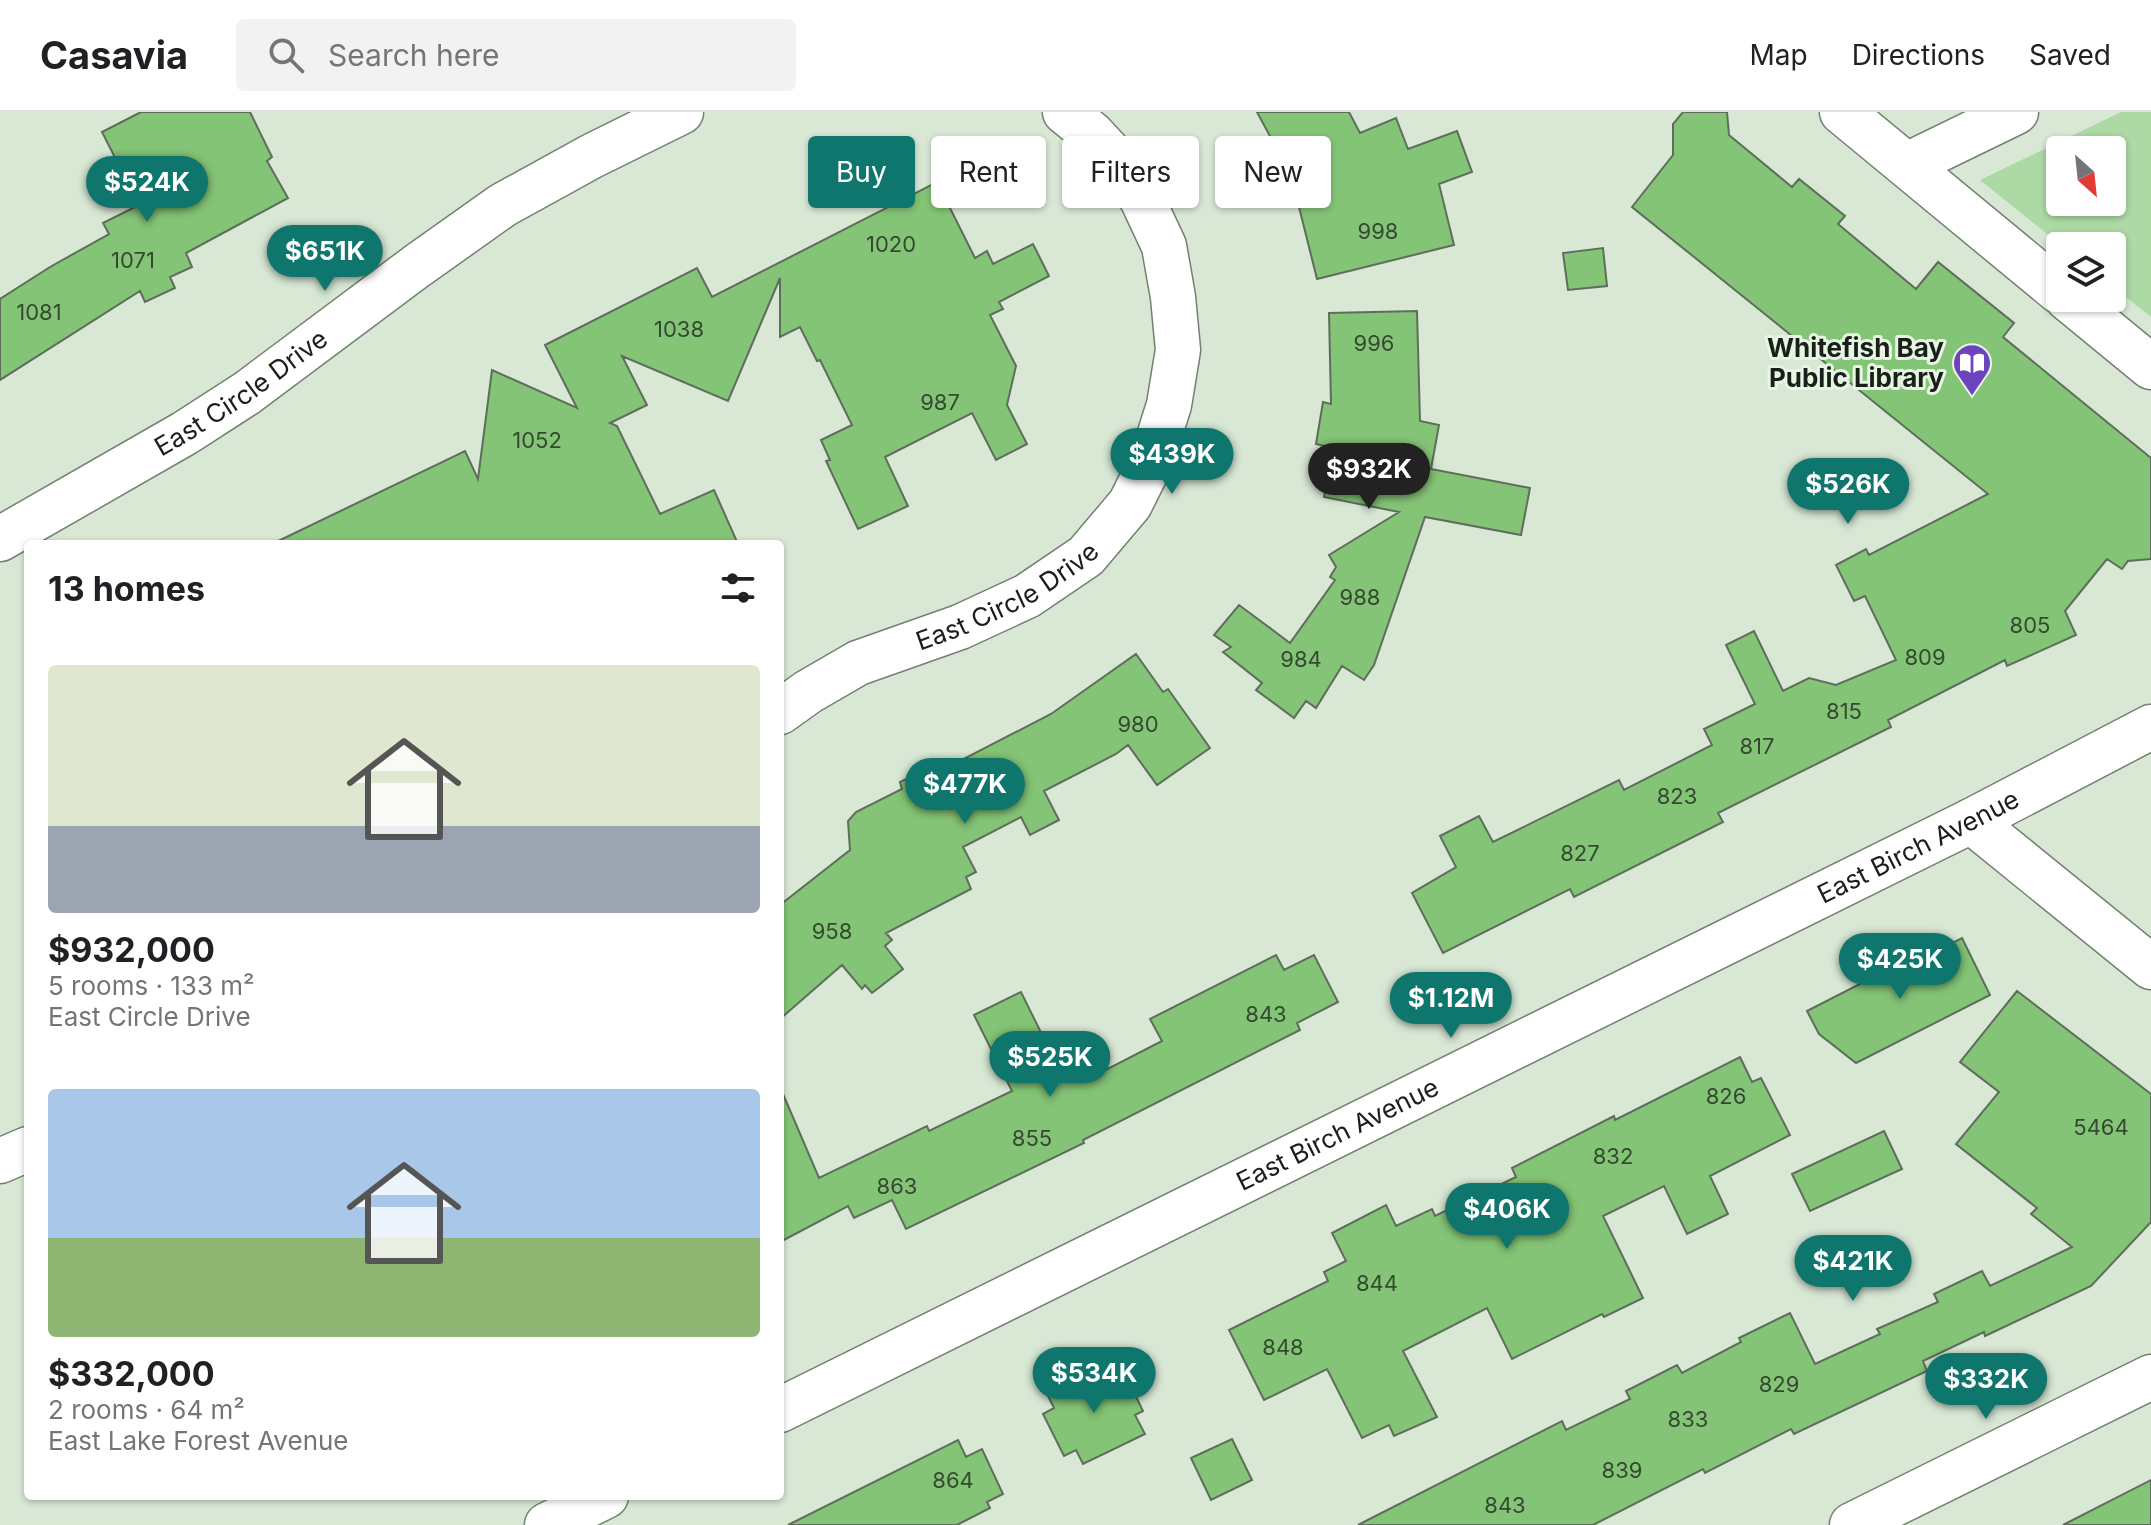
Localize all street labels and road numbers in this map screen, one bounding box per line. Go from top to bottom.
street label: East Circle Drive [149,323,333,462]
street label: East Circle Drive [912,537,1105,656]
street label: East Birch Avenue [1812,783,2024,910]
street label: East Birch Avenue [1231,1071,1443,1197]

